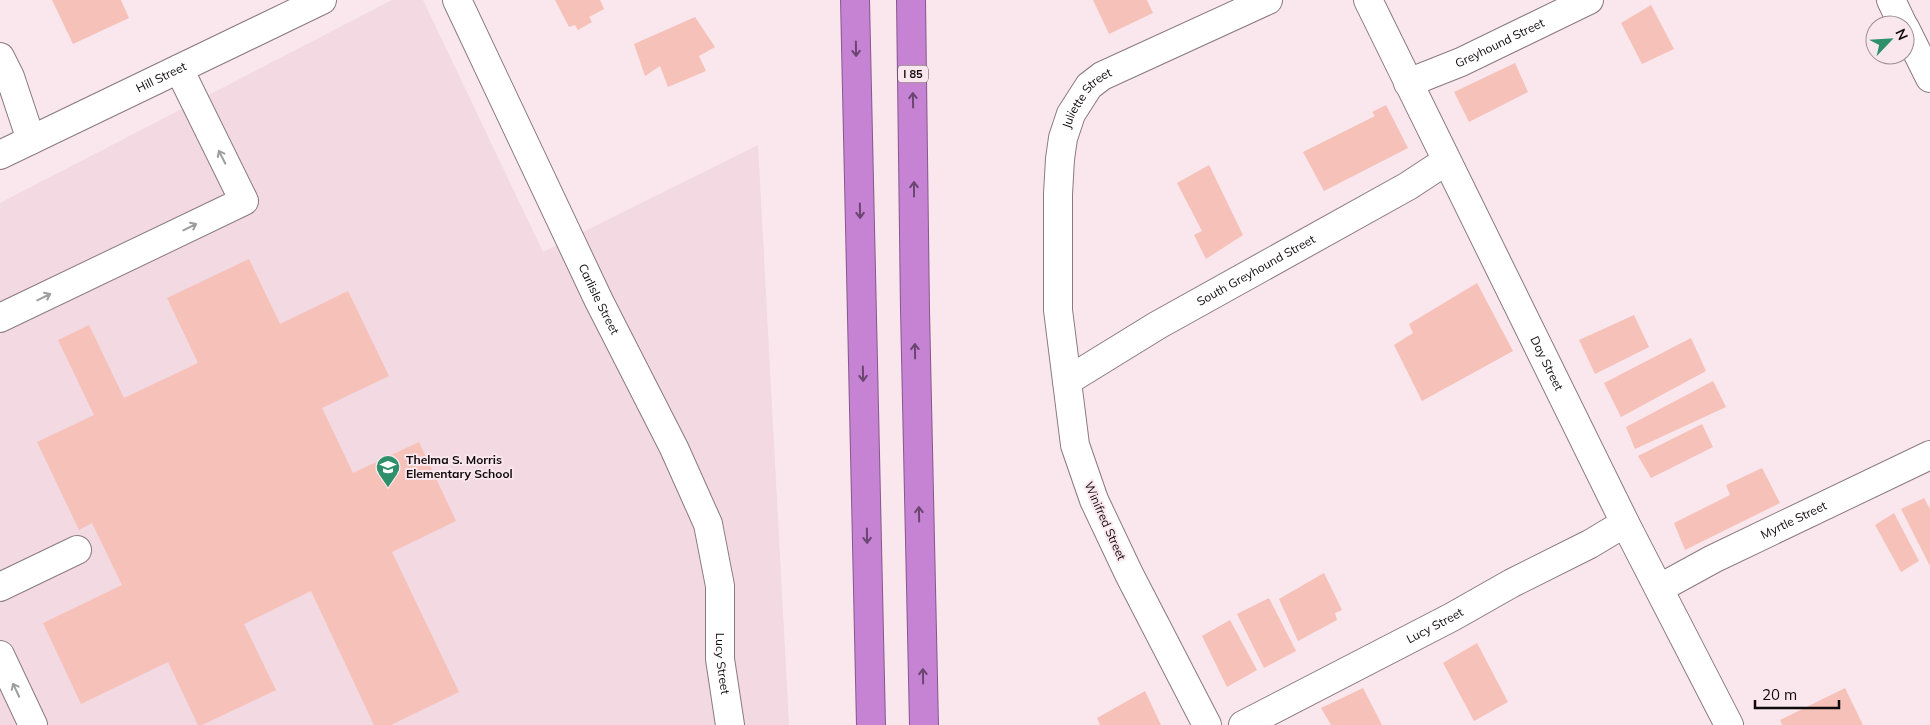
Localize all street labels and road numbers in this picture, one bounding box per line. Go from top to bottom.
street label: Greyhound Street [1453,15,1547,71]
street label: Hill Street [133,58,189,95]
street label: Juliette Street [1059,65,1114,130]
road number: I 85 [898,66,928,82]
street label: South Greyhound Street [1194,231,1318,309]
street label: Carlisle Street [575,261,623,337]
street label: Day Street [1527,334,1567,393]
street label: Winifred Street [1081,479,1129,562]
street label: Myrtle Street [1758,498,1829,542]
street label: Lucy Street [1404,604,1466,646]
street label: Lucy Street [713,633,733,695]

